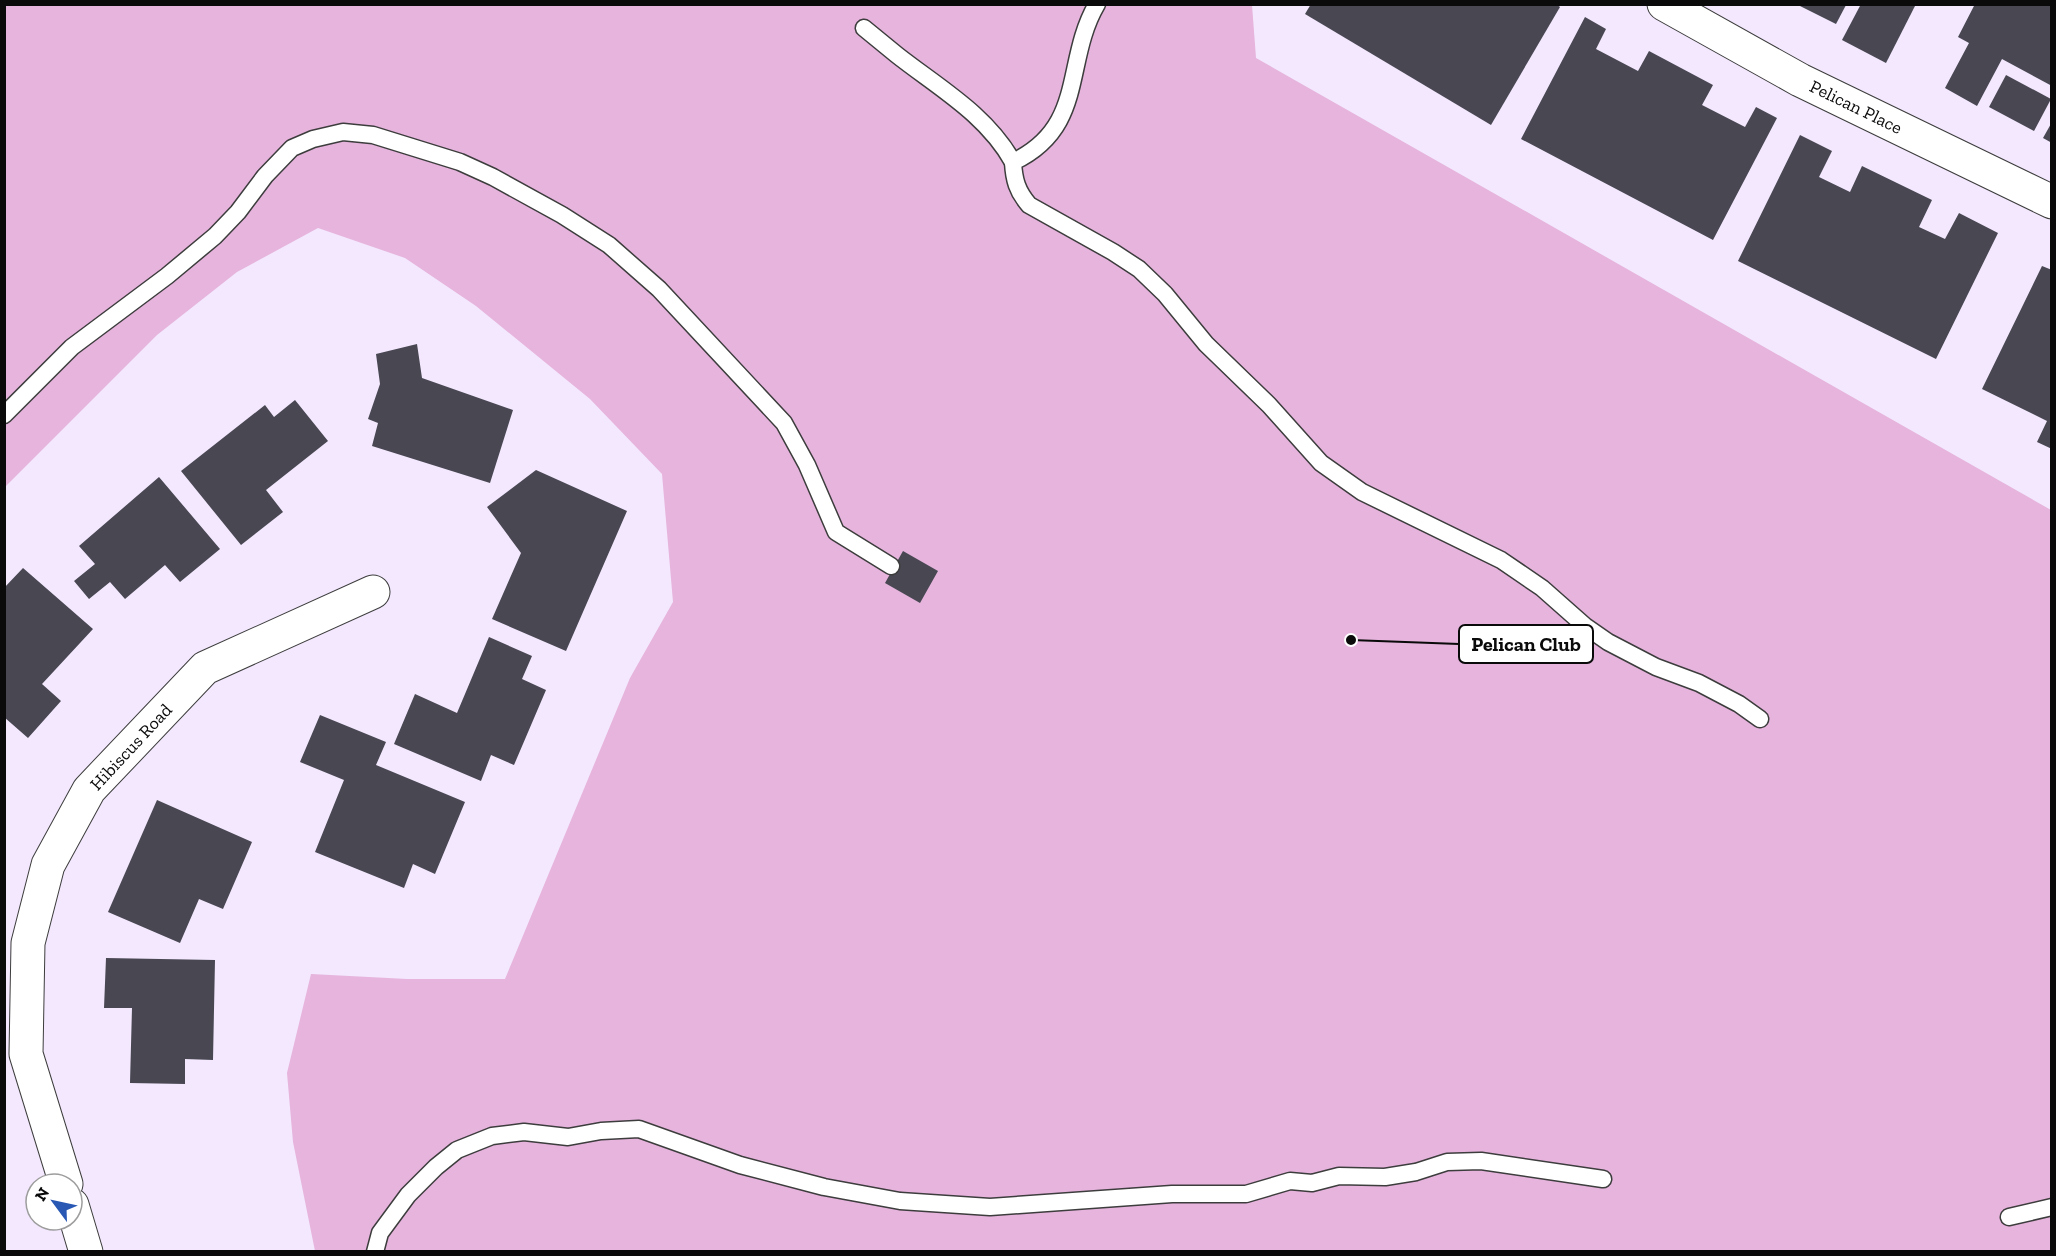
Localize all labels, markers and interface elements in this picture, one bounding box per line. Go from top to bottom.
street label: Pelican Place [1806,75,1906,139]
callout: Pelican Club [1459,625,1593,663]
text: Pelican Club [1471,632,1581,656]
street label: Hibiscus Road [85,699,177,795]
north arrow [24,1172,84,1232]
text: N [31,1184,53,1204]

